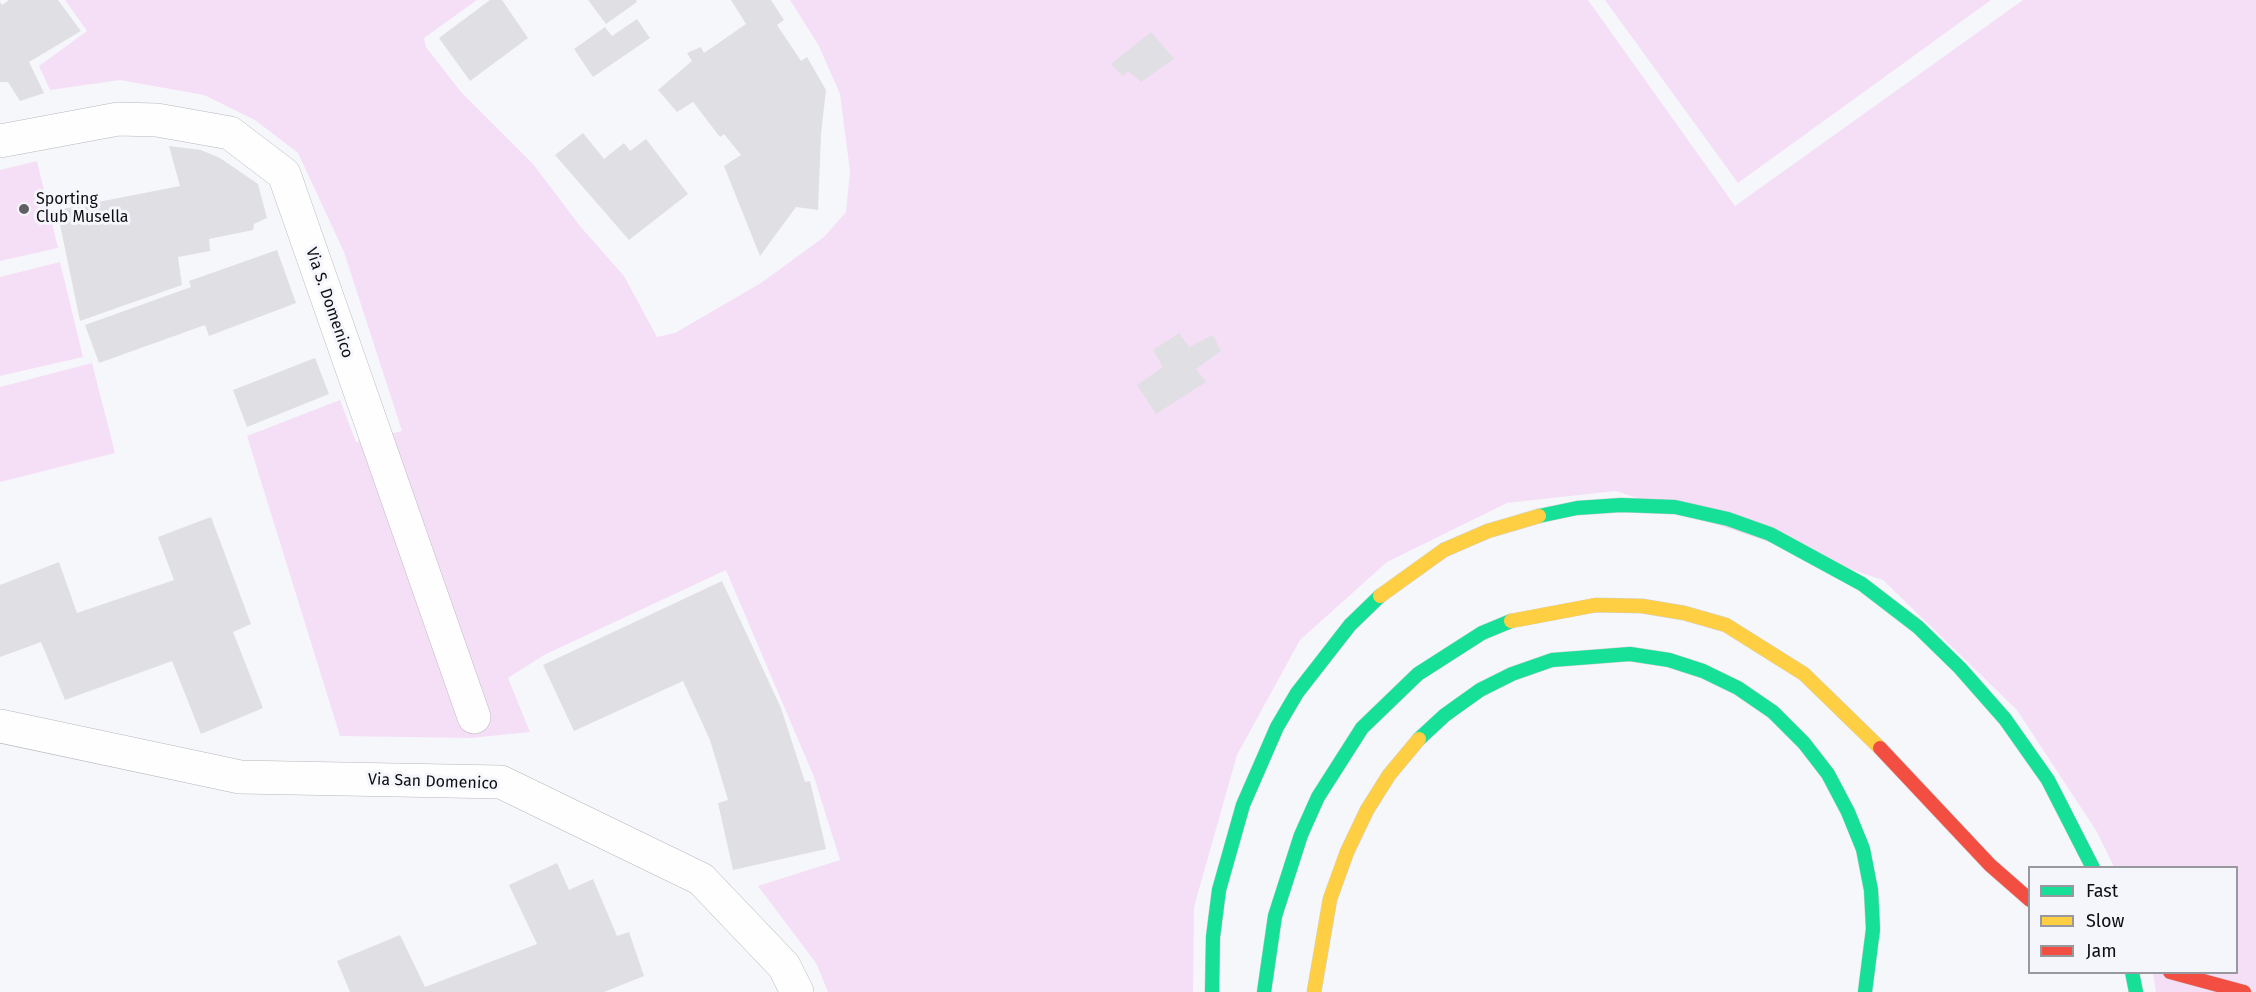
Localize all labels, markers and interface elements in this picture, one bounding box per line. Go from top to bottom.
place label: Sporting Club Musella [36,190,128,228]
marker: Sporting Club Musella [17,202,31,216]
street label: Via S. Domenico [301,245,357,361]
street label: Via San Domenico [368,770,498,794]
legend [2028,866,2238,974]
text: Fast [2086,880,2118,902]
text: Slow [2086,910,2124,932]
text: Jam [2086,940,2117,962]

